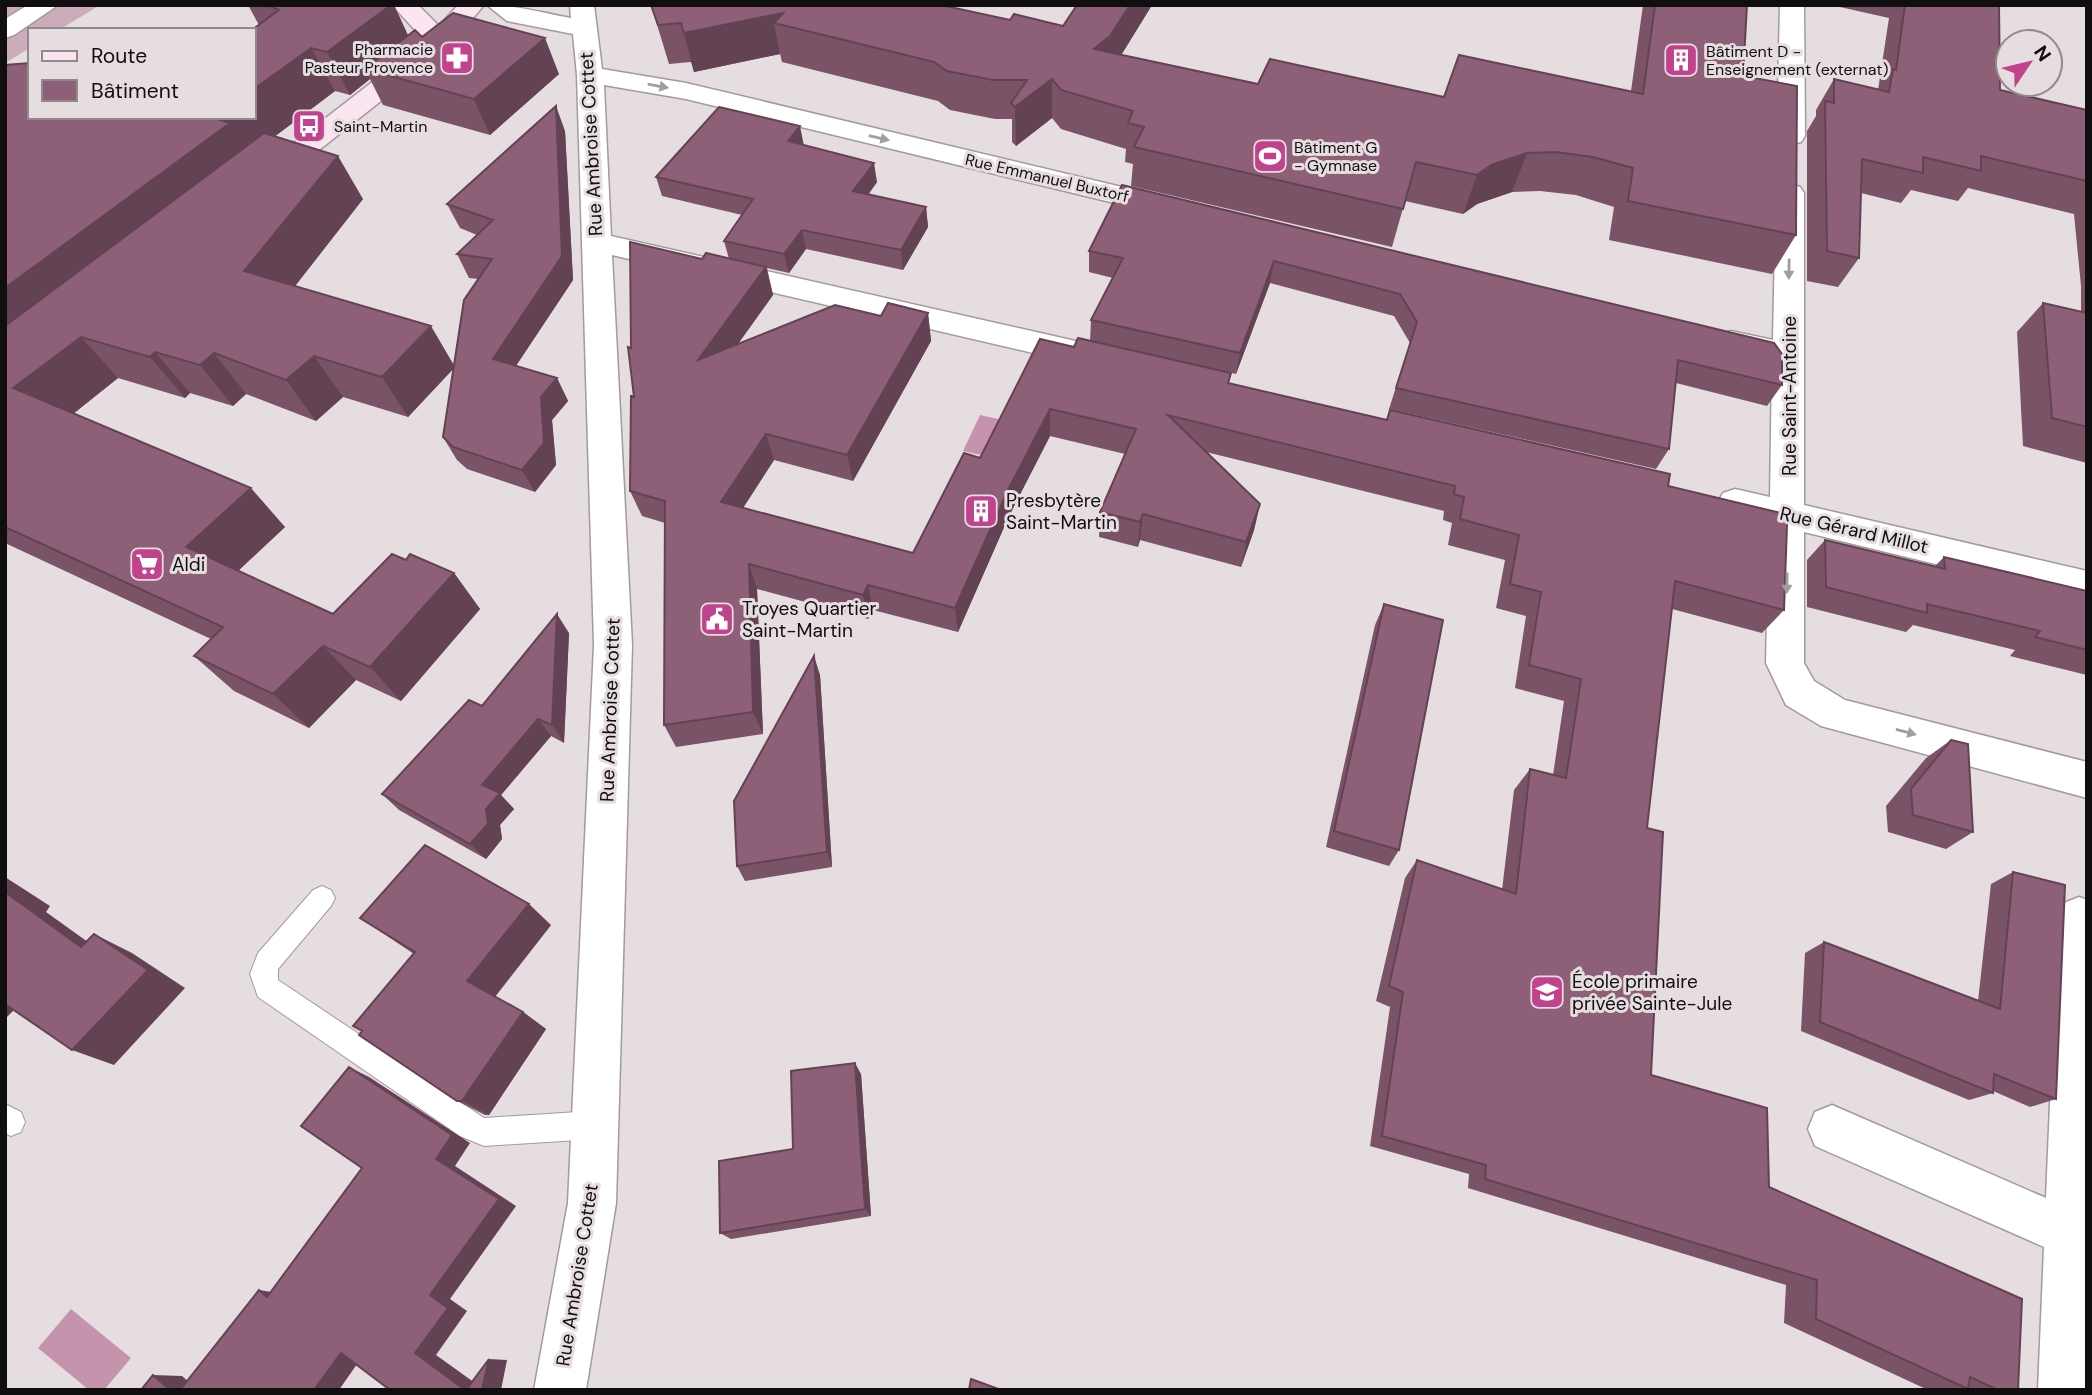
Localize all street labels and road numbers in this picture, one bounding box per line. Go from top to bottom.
street label: Rue Ambroise Cottet [574,51,608,237]
street label: Rue Emmanuel Buxtorf [963,149,1131,207]
street label: Rue Saint-Antoine [1777,316,1802,476]
street label: Rue Gérard Millot [1777,501,1931,559]
street label: Rue Ambroise Cottet [594,617,626,803]
street label: Rue Ambroise Cottet [550,1182,604,1368]

